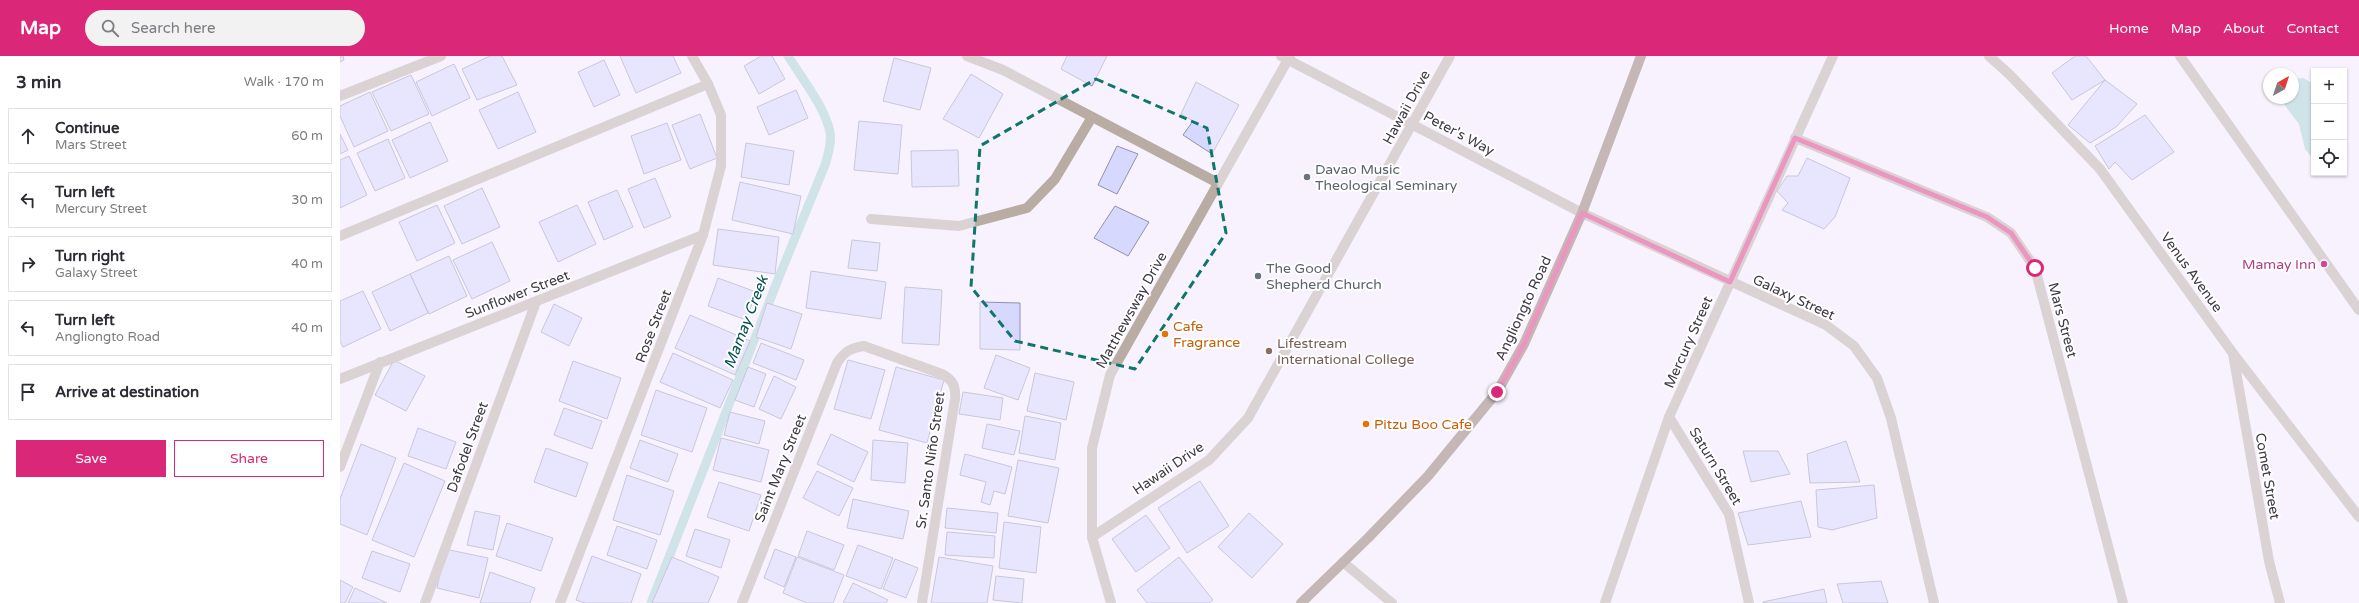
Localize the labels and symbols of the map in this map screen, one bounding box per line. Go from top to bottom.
street label: Hawaii Drive [1379,67,1434,147]
north arrow [2263,68,2299,104]
street label: Peter's Way [1420,108,1498,159]
place label: Davao Music Theological Seminary [1315,161,1458,194]
marker: Davao Music Theological Seminary [1302,172,1312,182]
street label: Venus Avenue [2157,229,2226,316]
street label: Matthewsway Drive [1092,249,1171,371]
street label: Angliongto Road [1492,253,1555,363]
place label: Mamay Inn [2242,256,2316,273]
route start [2026,259,2044,277]
marker: Mamay Inn [2319,259,2329,269]
place label: The Good Shepherd Church [1266,260,1382,293]
street label: Sunflower Street [462,266,572,322]
water label: Mamay Creek [720,271,773,371]
marker: The Good Shepherd Church [1253,271,1263,281]
street label: Galaxy Street [1750,271,1838,324]
street label: Mars Street [2044,281,2081,360]
street label: Rose Street [632,287,675,365]
street label: Mercury Street [1661,293,1717,391]
place label: Cafe Fragrance [1173,318,1240,351]
marker: Cafe Fragrance [1160,329,1170,339]
place label: Lifestream International College [1277,335,1415,368]
marker: Lifestream International College [1264,346,1274,356]
route end [1488,383,1506,401]
street label: Sr. Santo Niño Street [912,390,949,530]
street label: Dafodel Street [443,399,492,495]
street label: Saint Mary Street [751,411,810,525]
place label: Pitzu Boo Cafe [1374,416,1472,433]
marker: Pitzu Boo Cafe [1361,419,1371,429]
street label: Saturn Street [1686,424,1746,509]
street label: Comet Street [2252,431,2284,521]
street label: Hawaii Drive [1129,438,1207,498]

